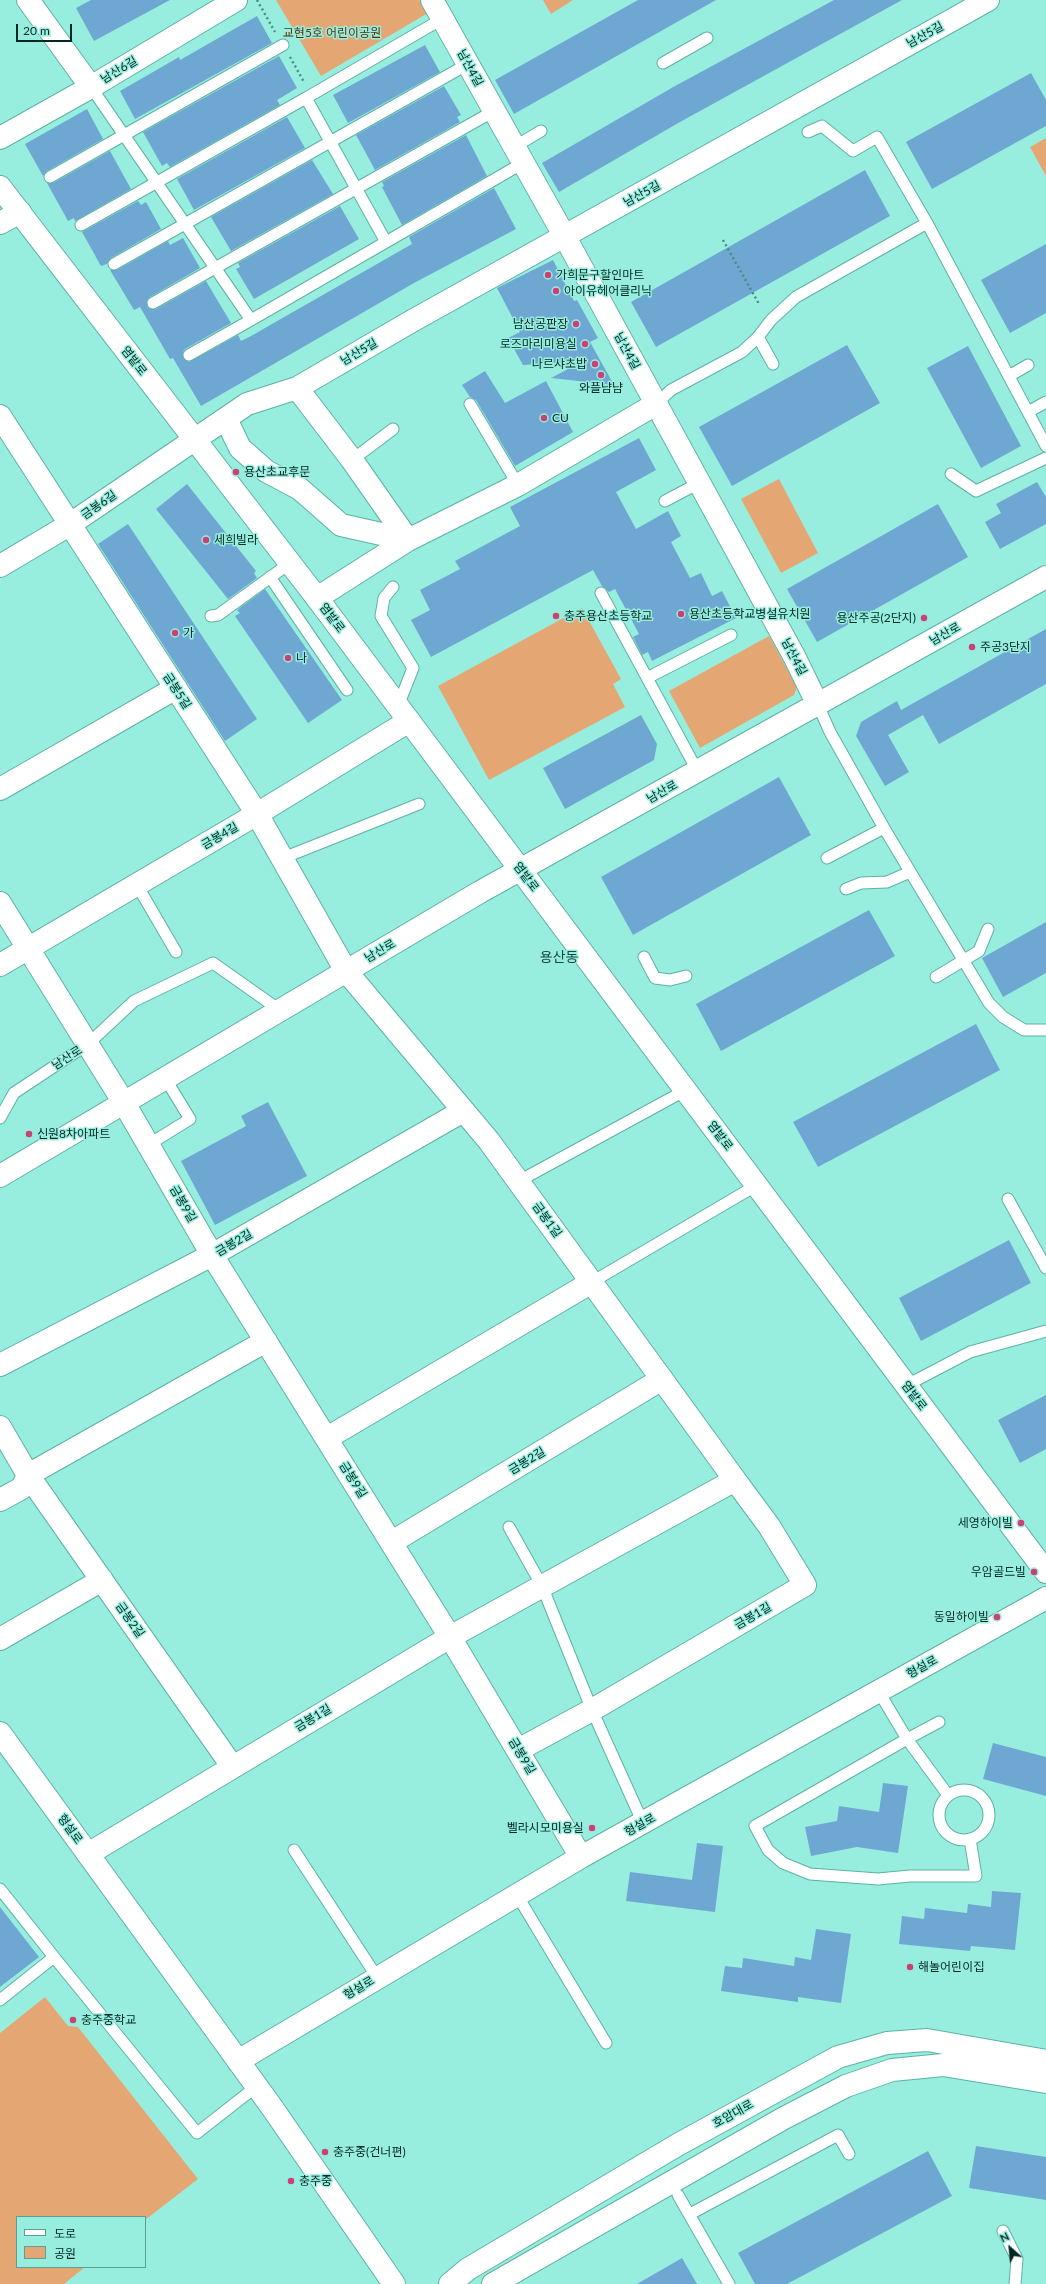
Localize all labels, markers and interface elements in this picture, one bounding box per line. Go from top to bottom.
scale bar [18,16,74,42]
street label: 남산5길 [904,19,946,51]
text: 20 m [23,23,50,38]
park label: 교현5호 어린이공원 [283,26,381,40]
street label: 남산4길 [454,47,486,89]
street label: 남산6길 [98,54,140,86]
street label: 남산5길 [621,178,663,210]
place label: 가희문구할인마트 [556,268,644,282]
marker: 가희문구할인마트 [543,270,553,280]
place label: 아이유헤어클리닉 [564,284,652,298]
marker: 아이유헤어클리닉 [551,286,561,296]
place label: 남산공판장 [513,317,568,331]
marker: 남산공판장 [571,319,581,329]
street label: 남산4길 [611,330,643,372]
street label: 남산5길 [338,336,380,368]
place label: 로즈마리미용실 [500,337,577,351]
marker: 로즈마리미용실 [580,339,590,349]
street label: 염밭로 [118,344,150,378]
place label: 나르샤초밥 [532,357,587,371]
marker: 나르샤초밥 [590,359,600,369]
marker: 와플냠냠 [596,370,606,380]
place label: 와플냠냠 [579,381,623,395]
place label: CU [552,411,569,425]
marker: CU [539,413,549,423]
place label: 용산초교후문 [244,465,310,479]
marker: 용산초교후문 [231,467,241,477]
street label: 금봉6길 [78,488,120,522]
place label: 세희빌라 [214,533,258,547]
marker: 세희빌라 [201,535,211,545]
street label: 염밭로 [316,600,348,636]
place label: 용산초등학교병설유치원 [689,607,810,621]
place label: 충주용산초등학교 [564,609,652,623]
marker: 용산초등학교병설유치원 [676,609,686,619]
marker: 충주용산초등학교 [551,611,561,621]
place label: 용산주공(2단지) [836,611,916,625]
marker: 용산주공(2단지) [919,613,929,623]
street label: 남산로 [927,620,963,648]
place label: 가 [183,626,194,640]
marker: 가 [170,628,180,638]
street label: 남산4길 [778,636,810,678]
place label: 주공3단지 [980,640,1031,654]
marker: 주공3단지 [967,642,977,652]
place label: 나 [296,651,307,665]
marker: 나 [283,653,293,663]
street label: 금봉5길 [160,670,194,712]
street label: 남산로 [644,778,680,806]
street label: 금봉4길 [199,820,241,852]
street label: 염밭로 [510,859,542,895]
street label: 남산로 [362,936,398,966]
district label: 용산동 [540,949,578,965]
street label: 남산로 [49,1043,85,1073]
street label: 염밭로 [704,1118,736,1154]
place label: 신원8차아파트 [37,1127,110,1141]
marker: 신원8차아파트 [24,1129,34,1139]
street label: 금봉9길 [167,1183,199,1225]
street label: 금봉1길 [529,1200,565,1240]
street label: 금봉2길 [213,1227,255,1259]
street label: 염밭로 [898,1378,930,1414]
street label: 금봉2길 [506,1445,548,1477]
street label: 금봉9길 [336,1459,370,1501]
place label: 세영하이빌 [958,1516,1013,1530]
marker: 세영하이빌 [1016,1518,1026,1528]
place label: 우암골드빌 [971,1565,1026,1579]
marker: 우암골드빌 [1029,1567,1039,1577]
street label: 금봉2길 [113,1599,147,1641]
street label: 금봉1길 [732,1600,774,1632]
place label: 동일하이빌 [934,1610,989,1624]
marker: 동일하이빌 [992,1612,1002,1622]
street label: 형설로 [904,1653,940,1681]
street label: 금봉1길 [292,1702,334,1734]
street label: 금봉9길 [506,1735,538,1777]
street label: 형설로 [54,1811,86,1847]
street label: 형설로 [622,1811,658,1839]
place label: 벨라시모미용실 [507,1821,584,1835]
marker: 벨라시모미용실 [587,1823,597,1833]
place label: 해놀어린이집 [918,1960,984,1974]
marker: 해놀어린이집 [905,1962,915,1972]
street label: 형설로 [341,1973,377,2003]
place label: 충주중학교 [81,2013,136,2027]
marker: 충주중학교 [68,2015,78,2025]
street label: 호암대로 [710,2097,756,2131]
place label: 충주중(건너편) [333,2145,406,2159]
marker: 충주중(건너편) [320,2147,330,2157]
place label: 충주중 [299,2174,332,2188]
marker: 충주중 [286,2176,296,2186]
legend [16,2216,146,2268]
text: 도로 [54,2226,76,2241]
north arrow [990,2228,1030,2268]
text: N [998,2229,1011,2245]
text: 공원 [54,2246,76,2261]

